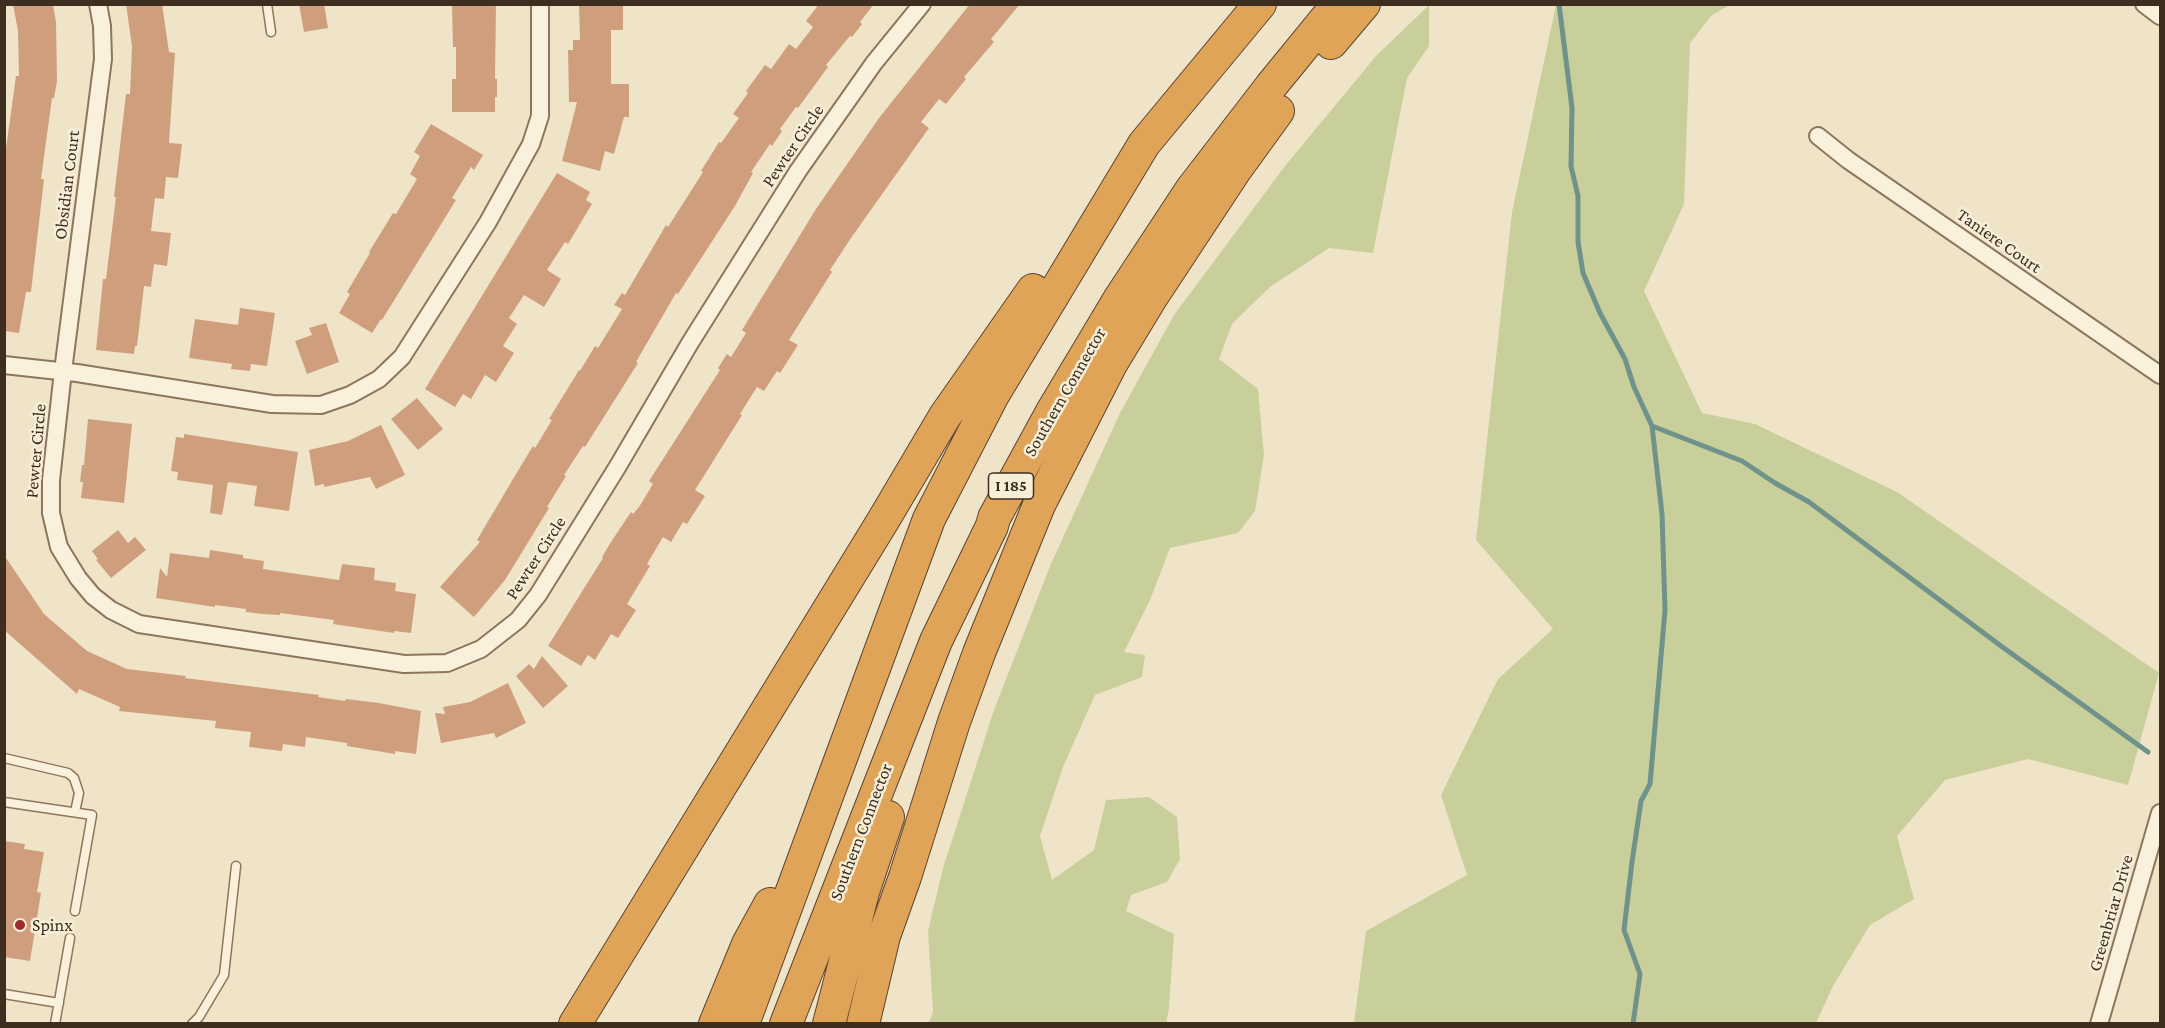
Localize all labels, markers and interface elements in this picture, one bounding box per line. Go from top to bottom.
street label: Pewter Circle [758,101,828,191]
street label: Obsidian Court [50,129,84,241]
street label: Taniere Court [1952,204,2046,278]
street label: Southern Connector [1019,324,1111,460]
street label: Pewter Circle [21,403,51,499]
road number: I 185 [988,473,1034,499]
street label: Pewter Circle [501,512,571,604]
street label: Southern Connector [825,760,897,904]
street label: Greenbriar Drive [2084,852,2138,974]
place label: Spinx [32,914,73,936]
marker: Spinx [13,918,27,932]

